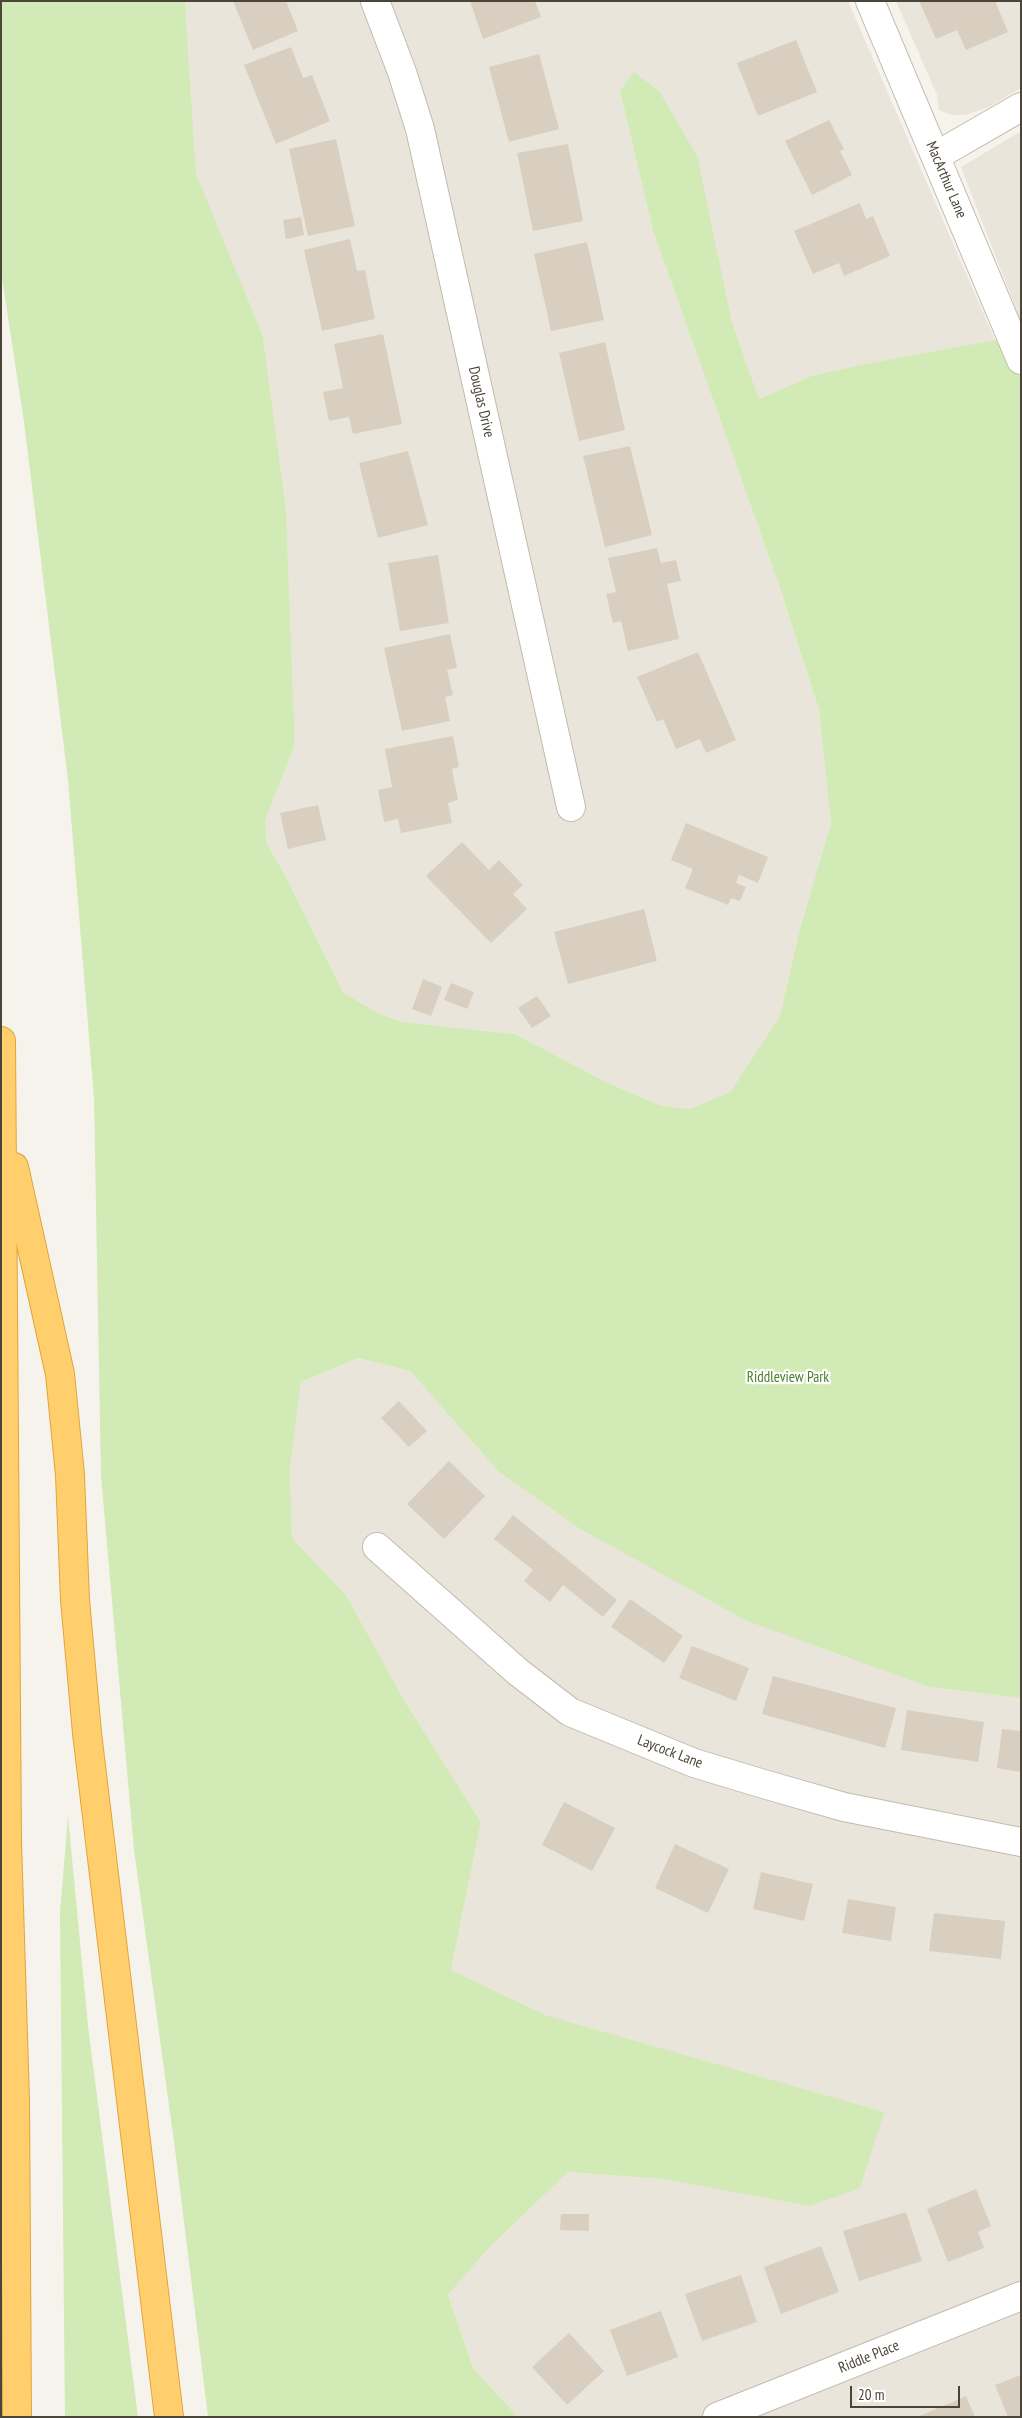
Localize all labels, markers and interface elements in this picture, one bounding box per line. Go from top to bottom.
street label: MacArthur Lane [922,139,970,221]
street label: Douglas Drive [464,365,498,439]
park label: Riddleview Park [747,1369,829,1387]
street label: Laycock Lane [635,1731,705,1773]
street label: Riddle Place [836,2337,902,2377]
scale bar [852,2376,962,2408]
text: 20 m [858,2385,884,2404]

